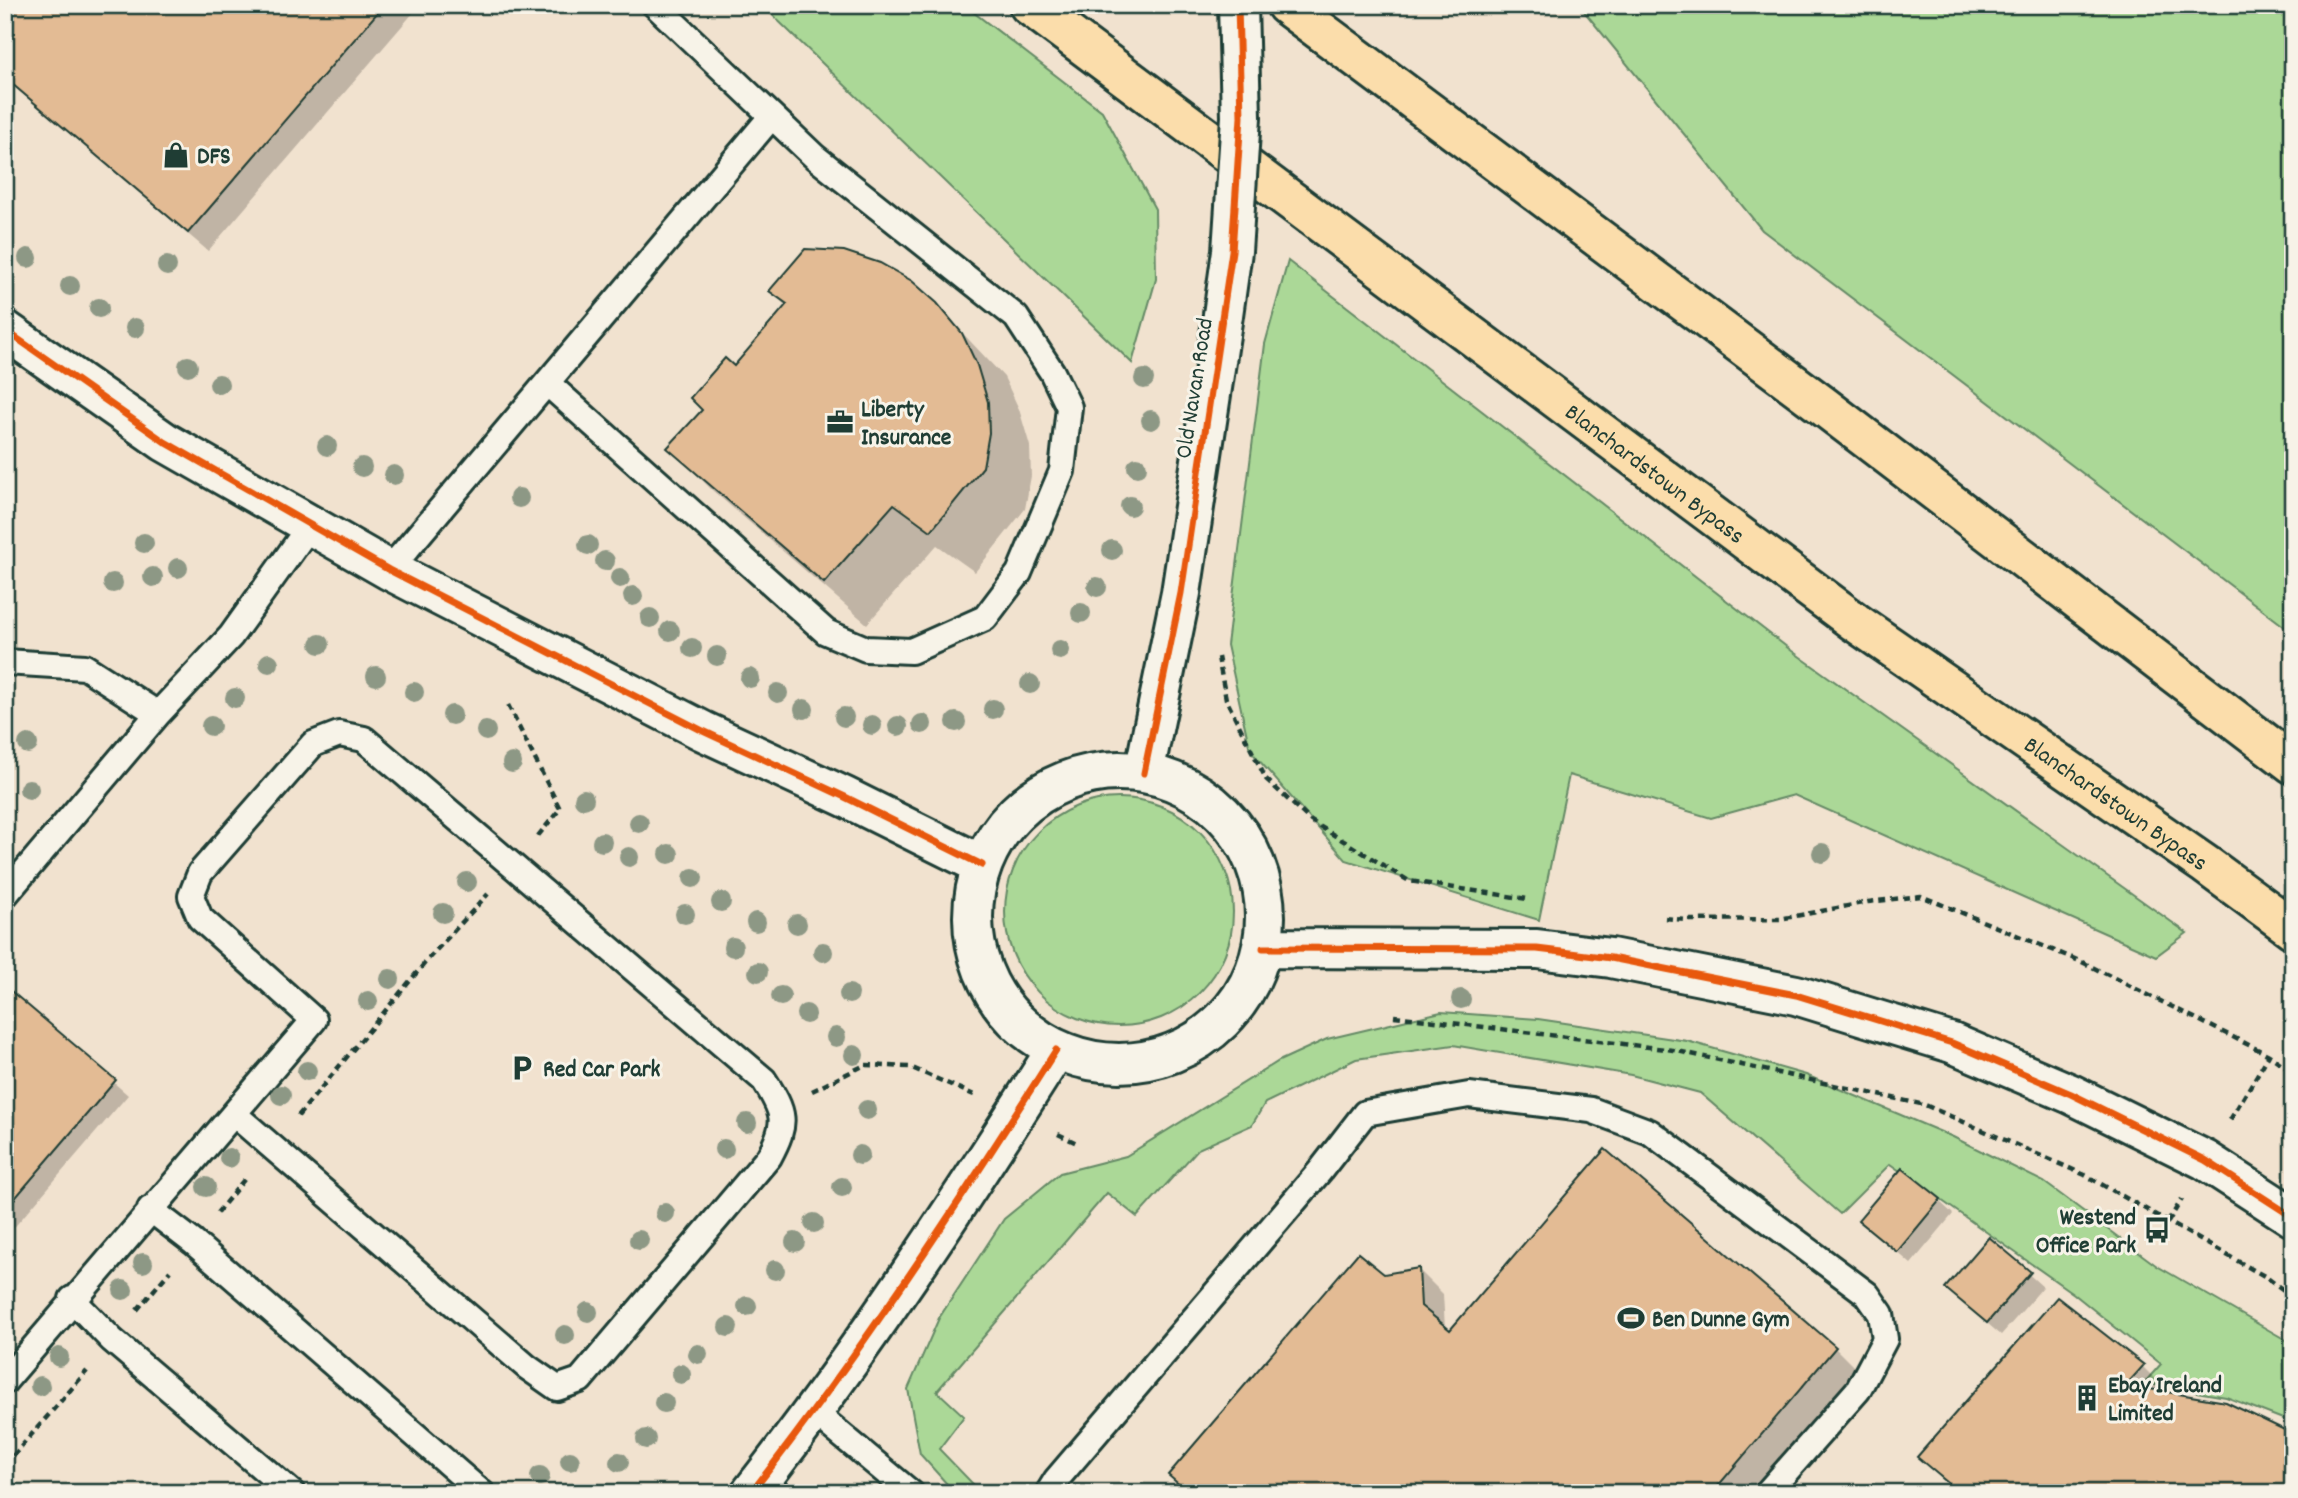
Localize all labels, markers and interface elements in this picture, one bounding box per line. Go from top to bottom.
shop icon: DFS [161,140,191,170]
place label: DFS [197,141,231,175]
street label: Old Navan Road [1168,316,1224,461]
place label: Liberty Insurance [861,394,952,456]
street label: Blanchardstown Bypass [1557,397,1751,554]
office icon: Liberty Insurance [825,407,855,437]
street label: Blanchardstown Bypass [2016,730,2214,881]
parking icon: Red Car Park [507,1053,537,1083]
place label: Red Car Park [543,1054,661,1088]
place label: Westend Office Park [2036,1202,2136,1264]
bus stop icon: Westend Office Park [2142,1215,2172,1245]
sports icon: Ben Dunne Gym [1616,1303,1646,1333]
place label: Ben Dunne Gym [1652,1304,1790,1338]
place label: Ebay Ireland Limited [2108,1370,2222,1432]
building icon: Ebay Ireland Limited [2072,1383,2102,1413]

